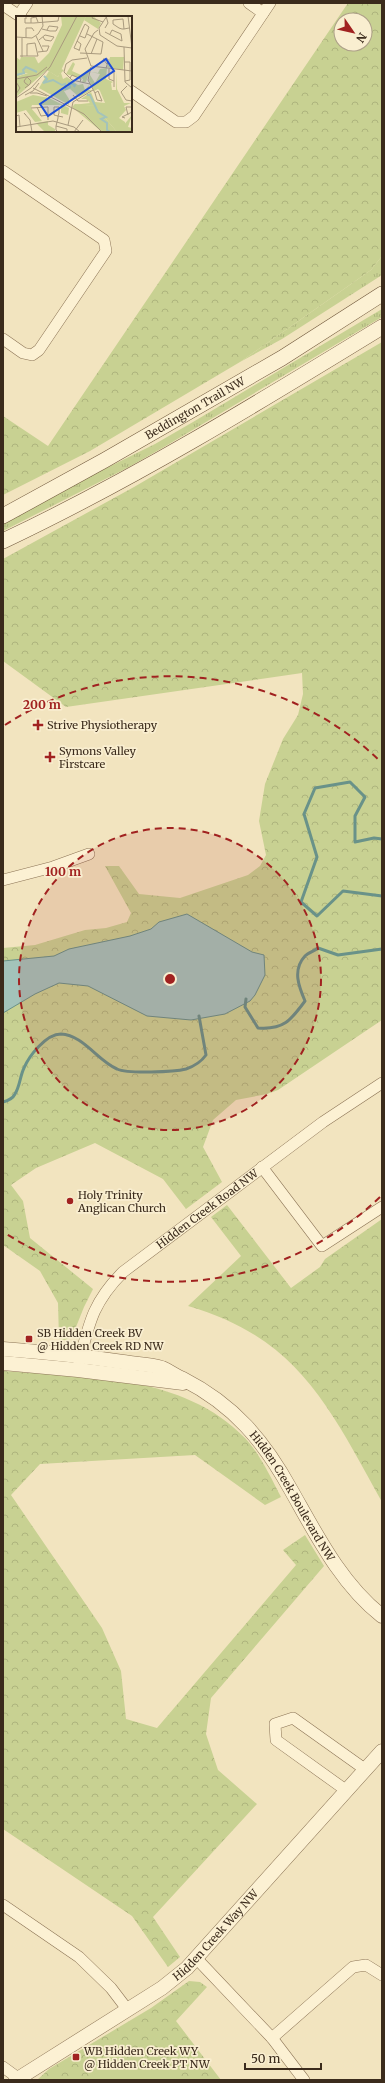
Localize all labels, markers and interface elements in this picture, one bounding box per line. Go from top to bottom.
north arrow [333,12,373,52]
inset map [16,16,132,132]
text: N [353,30,370,45]
street label: Beddington Trail NW [142,374,248,442]
text: 200 m [23,697,61,712]
place label: Strive Physiotherapy [47,718,158,732]
marker: Strive Physiotherapy [32,719,44,731]
place label: Symons Valley Firstcare [59,744,137,771]
marker: Symons Valley Firstcare [44,751,56,763]
text: 100 m [45,864,81,879]
centre of rings [163,972,177,986]
street label: Hidden Creek Road NW [153,1166,262,1252]
place label: Holy Trinity Anglican Church [77,1188,167,1215]
marker: Holy Trinity Anglican Church [65,1196,75,1206]
place label: SB Hidden Creek BV @ Hidden Creek RD NW [37,1326,165,1353]
marker: SB Hidden Creek BV @ Hidden Creek RD NW [24,1334,34,1344]
street label: Hidden Creek Boulevard NW [247,1428,338,1564]
street label: Hidden Creek Way NW [170,1886,262,1984]
place label: WB Hidden Creek WY @ Hidden Creek PT NW [83,2044,211,2071]
scale bar [245,2045,321,2071]
text: 50 m [251,2051,280,2066]
marker: WB Hidden Creek WY @ Hidden Creek PT NW [71,2052,81,2062]

